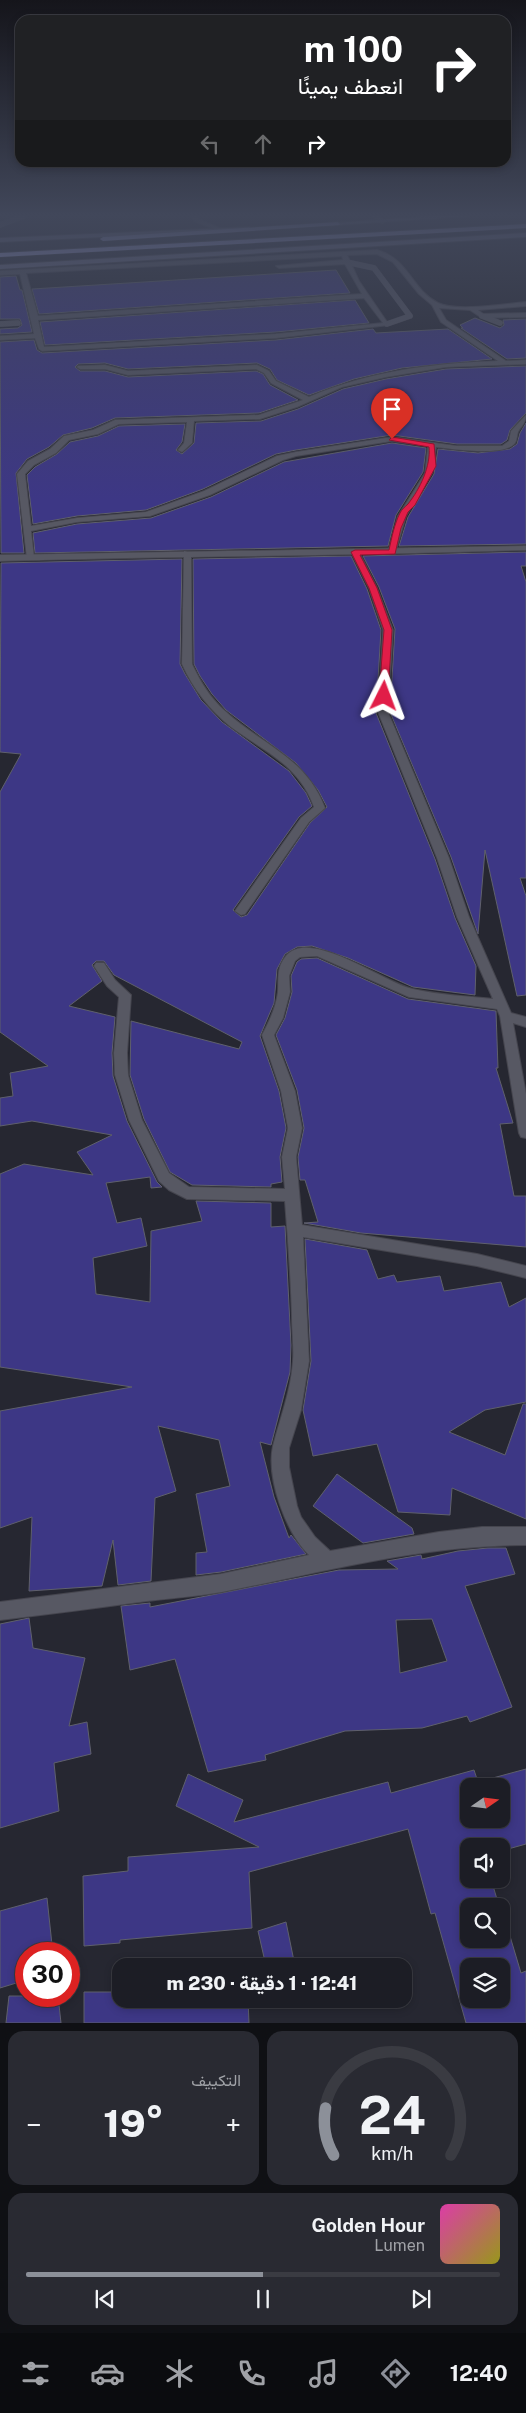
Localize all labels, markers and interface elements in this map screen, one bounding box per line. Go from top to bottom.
text: 100 m [304,29,403,70]
icon: right [421,35,486,100]
text: انعطف يمينًا [298,73,403,99]
icon: left [196,130,224,158]
icon: ahead [249,130,277,158]
icon: right [302,130,330,158]
pin [371,388,413,439]
icon: arrive [378,395,406,423]
position arrow [357,669,409,721]
north arrow [460,1778,510,1828]
map controls [460,1778,510,2008]
button: sound [460,1838,510,1888]
button: search [460,1898,510,1948]
speed limit sign: 30 [15,1942,80,2007]
button: layers [460,1958,510,2008]
text: 12:41 · 1 دقيقة · 230 m [167,1972,357,1994]
text: التكييف [191,2071,241,2090]
text: 24 [359,2085,426,2146]
text: 19° [103,2101,164,2146]
text: − [26,2108,42,2141]
text: + [225,2108,241,2141]
text: km/h [371,2143,414,2164]
text: Golden Hour [311,2214,425,2236]
text: Lumen [374,2236,425,2255]
icon: previous [91,2285,119,2313]
icon: pause [249,2285,277,2313]
icon: next [407,2285,435,2313]
icon: filters [18,2356,53,2391]
icon: car [90,2356,125,2391]
icon: climate [162,2356,197,2391]
icon: phone [234,2356,269,2391]
icon: music [306,2356,341,2391]
icon: directions [378,2356,413,2391]
text: 12:40 [450,2360,508,2386]

